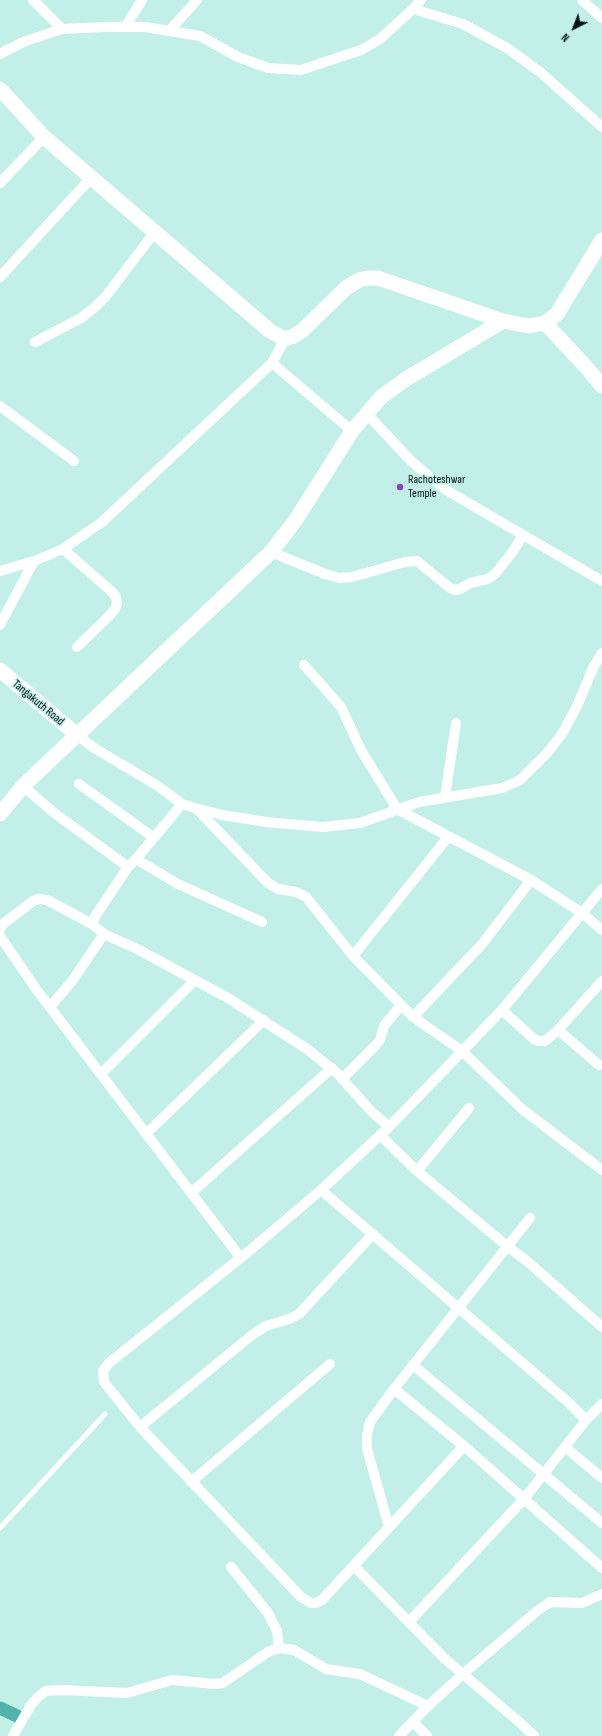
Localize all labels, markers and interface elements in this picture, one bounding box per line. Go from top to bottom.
north arrow [554,8,594,48]
text: N [559,30,572,44]
place label: Rachoteshwar Temple [408,473,465,501]
marker: Rachoteshwar Temple [395,482,405,492]
street label: Tangakuth Road [9,677,67,729]

